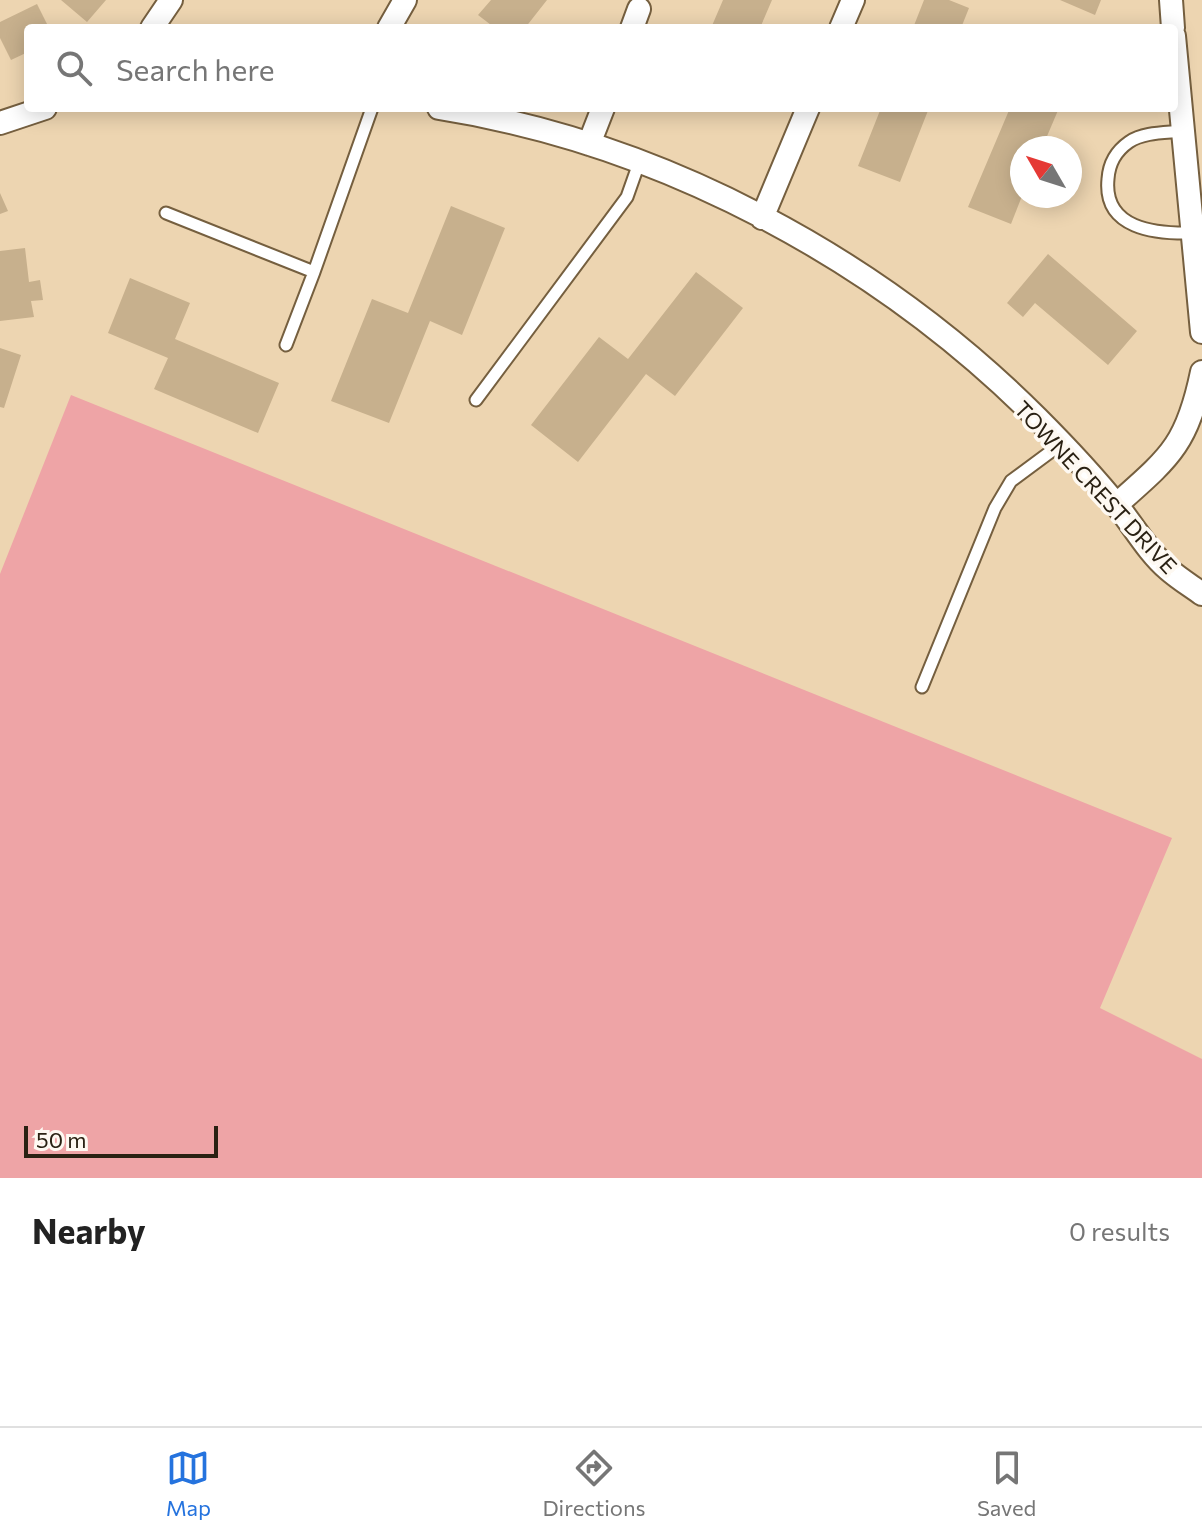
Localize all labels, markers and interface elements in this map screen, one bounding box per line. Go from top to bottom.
search box [24,24,1178,112]
icon: search [52,46,96,90]
text: Search here [116,50,275,87]
north arrow [1010,136,1082,208]
street label: TOWNE CREST DRIVE [1009,395,1183,579]
scale bar [24,1122,218,1158]
text: 50 m [36,1126,86,1153]
text: Nearby [32,1209,146,1251]
text: 0 results [1069,1215,1170,1246]
tab: Map [166,1446,211,1521]
tab: Directions [542,1446,646,1521]
tab: Saved [977,1446,1036,1521]

